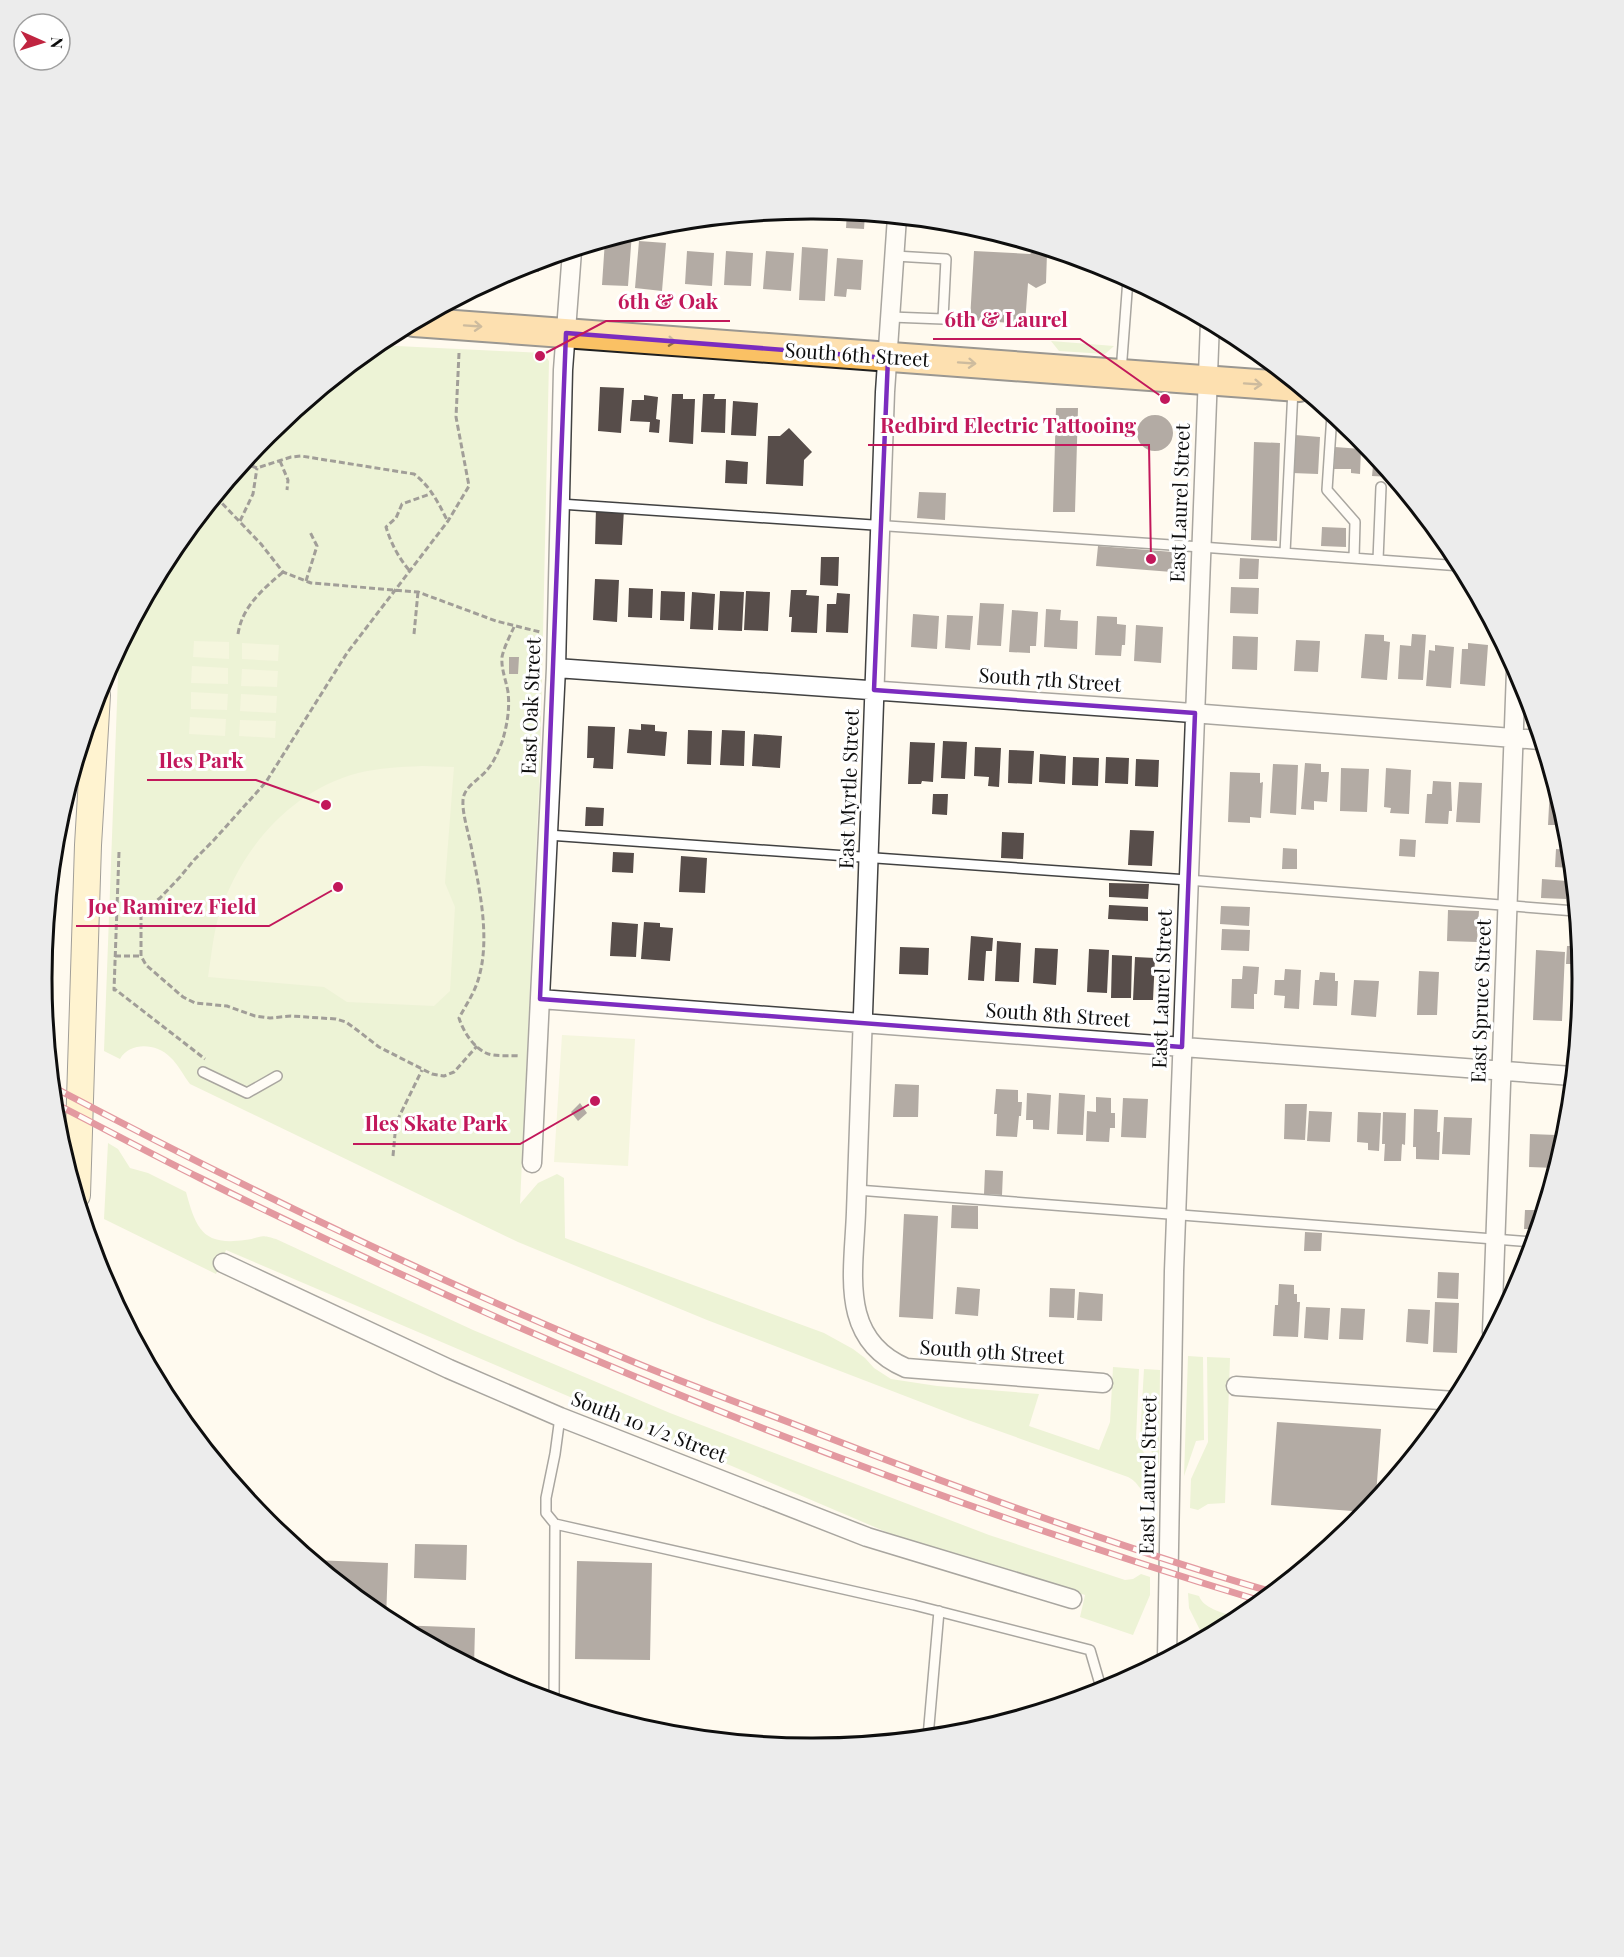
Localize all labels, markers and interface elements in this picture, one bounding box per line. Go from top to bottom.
north arrow [12,12,72,72]
text: N [47,36,68,50]
callout: 6th & Oak [606,282,730,321]
text: 6th & Oak [618,286,719,314]
callout: 6th & Laurel [933,300,1080,339]
text: 6th & Laurel [944,304,1068,332]
one-way arrow [462,321,482,332]
street label: South 6th Street [784,335,931,372]
one-way arrow [657,336,677,347]
one-way arrow [956,358,976,369]
one-way arrow [1242,379,1262,390]
callout: Redbird Electric Tattooing [868,406,1149,445]
text: Redbird Electric Tattooing [880,410,1136,438]
street label: East Laurel Street [1162,422,1195,583]
street label: East Oak Street [514,636,545,775]
street label: South 7th Street [978,660,1123,697]
street label: East Myrtle Street [831,707,864,870]
callout: Iles Park [147,741,256,780]
text: Iles Park [158,745,244,773]
callout: Joe Ramirez Field [76,887,269,926]
text: Joe Ramirez Field [86,891,257,919]
street label: East Laurel Street [1144,908,1177,1069]
street label: East Spruce Street [1463,917,1496,1084]
street label: South 8th Street [985,995,1132,1032]
callout: Iles Skate Park [353,1105,520,1144]
text: Iles Skate Park [364,1108,508,1136]
street label: South 9th Street [919,1332,1066,1369]
street label: South 10 1/2 Street [568,1384,732,1468]
street label: East Laurel Street [1132,1394,1161,1555]

